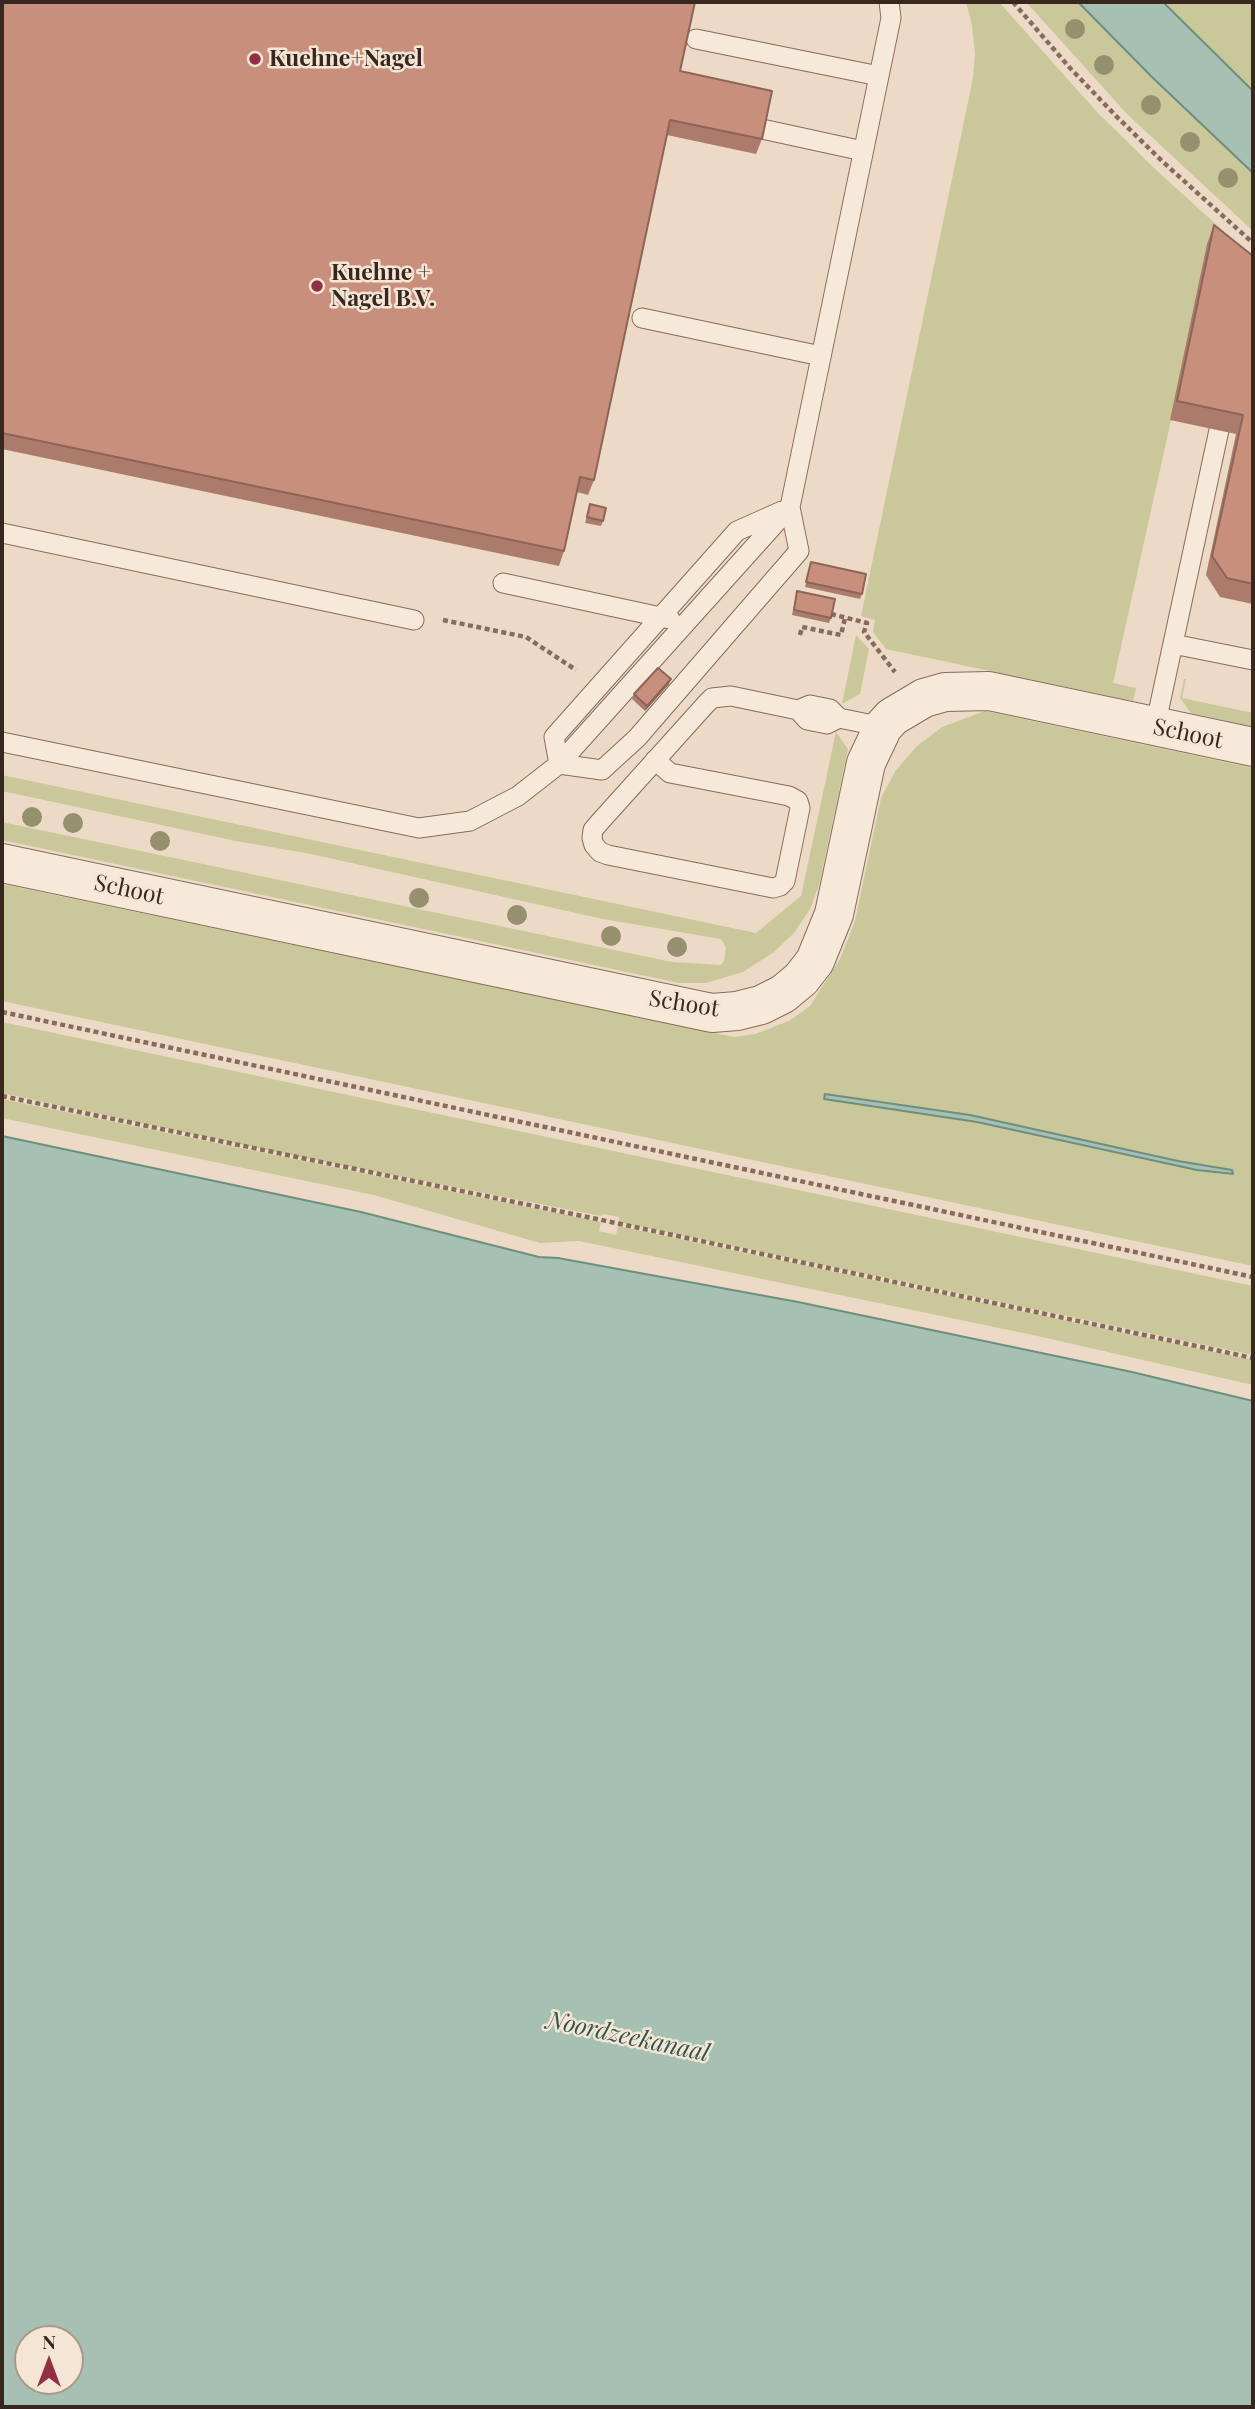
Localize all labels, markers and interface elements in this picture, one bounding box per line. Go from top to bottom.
place label: Kuehne+Nagel [269,45,423,73]
marker: Kuehne+Nagel [247,51,263,67]
place label: Kuehne + Nagel B.V. [331,259,435,313]
marker: Kuehne + Nagel B.V. [309,278,325,294]
street label: Schoot [1151,713,1225,755]
street label: Schoot [92,869,166,911]
street label: Schoot [647,985,721,1023]
water label: Noordzeekanaal [544,2006,712,2068]
north arrow [14,2325,84,2395]
text: N [42,2328,56,2354]

